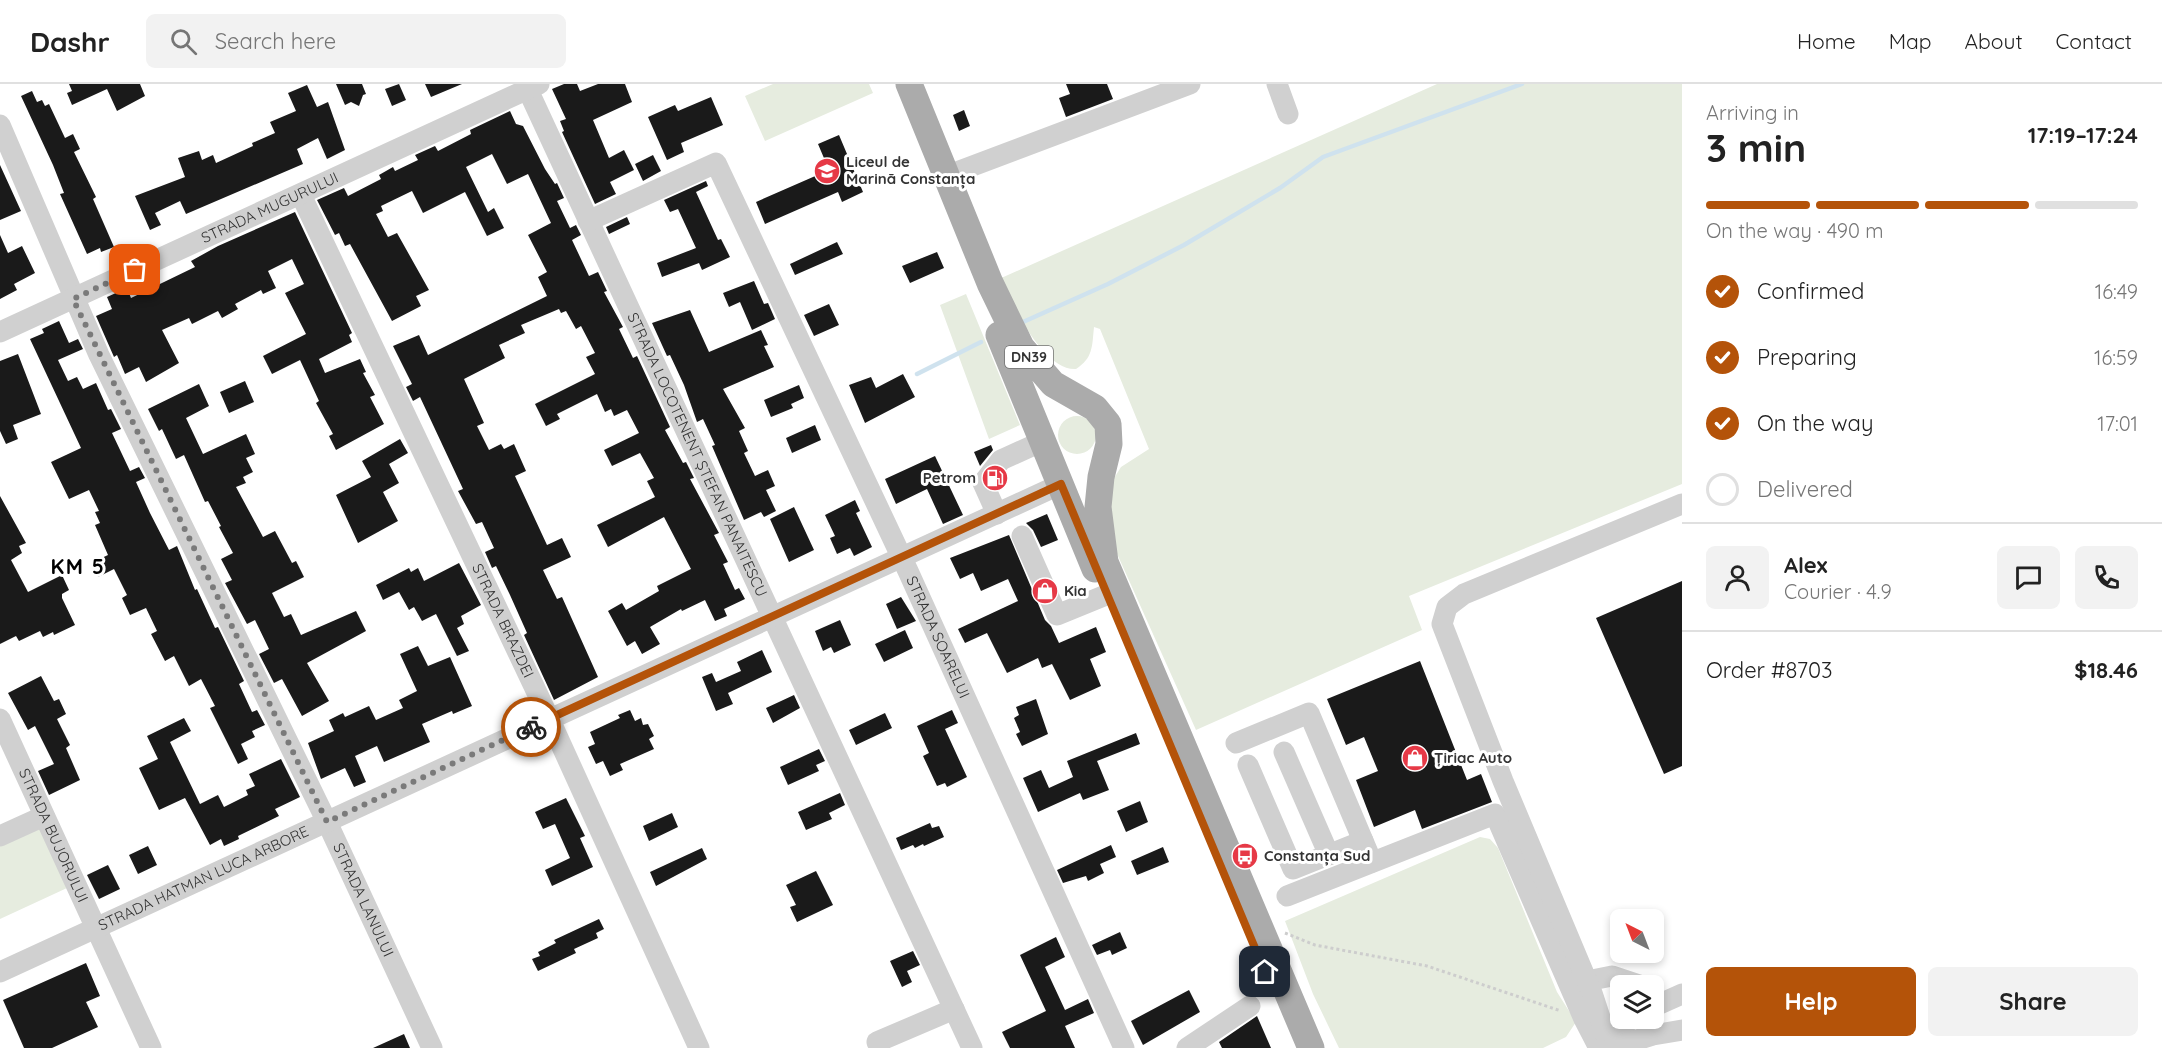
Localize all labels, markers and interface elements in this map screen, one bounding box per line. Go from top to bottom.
search box [146,14,566,68]
text: Dashr [30,24,110,59]
icon: search [167,25,200,58]
text: Search here [215,27,336,55]
text: Home [1797,28,1856,54]
text: Map [1889,28,1932,54]
text: About [1965,28,2023,54]
text: Contact [2056,28,2132,54]
text: Arriving in [1706,100,1799,125]
text: 17:19–17:24 [2028,121,2138,149]
text: 3 min [1706,123,1806,172]
place label: Liceul de Marină Constanța [846,152,975,189]
school or university icon: Liceul de Marină Constanța [812,156,842,186]
street label: STRADA MUGURULUI [198,168,341,247]
text: On the way · 490 m [1706,218,1884,243]
pin [109,244,160,295]
icon: bag [118,253,151,286]
icon: check [1706,275,1739,308]
text: Confirmed [1757,277,1864,305]
text: 16:49 [2095,279,2138,304]
street label: STRADA LOCOTENENT ȘTEFAN PANAITESCU [623,309,772,600]
icon: check [1706,341,1739,374]
text: Preparing [1757,343,1857,371]
text: 16:59 [2094,345,2138,370]
road number: DN39 [1005,346,1053,368]
icon: check [1706,407,1739,440]
text: On the way [1757,409,1873,437]
text: 17:01 [2097,411,2138,436]
fuel station icon: Petrom [980,463,1010,493]
place label: Petrom [923,468,976,487]
text: Delivered [1757,475,1853,503]
button: person [1706,546,1769,609]
button: chat [1997,546,2060,609]
button: phone [2075,546,2138,609]
text: Alex [1784,551,1827,579]
district label: KM 5 [51,553,105,579]
street label: STRADA BRAZDEI [468,560,538,681]
street label: STRADA SOARELUI [902,573,974,701]
shop icon: Kia [1030,576,1060,606]
text: Courier · 4.9 [1784,579,1892,604]
place label: Kia [1064,581,1087,600]
text: Order #8703 [1706,656,1833,684]
text: $18.46 [2074,656,2138,684]
courier [501,697,561,757]
icon: bike [515,711,548,744]
shop icon: Țiriac Auto [1400,743,1430,773]
place label: Țiriac Auto [1434,748,1512,767]
street label: STRADA BUJORULUI [15,765,93,905]
street label: STRADA HATMAN LUCA ARBORE [95,821,312,935]
street label: STRADA LANULUI [329,840,398,960]
bus stop icon: Constanța Sud [1230,841,1260,871]
place label: Constanța Sud [1264,846,1370,866]
north arrow [1610,909,1664,963]
map controls [1610,909,1664,1029]
pin [1239,946,1290,997]
icon: home [1248,955,1281,988]
button: Help [1706,967,1916,1036]
button: Share [1928,967,2138,1036]
button: layers [1610,975,1664,1029]

